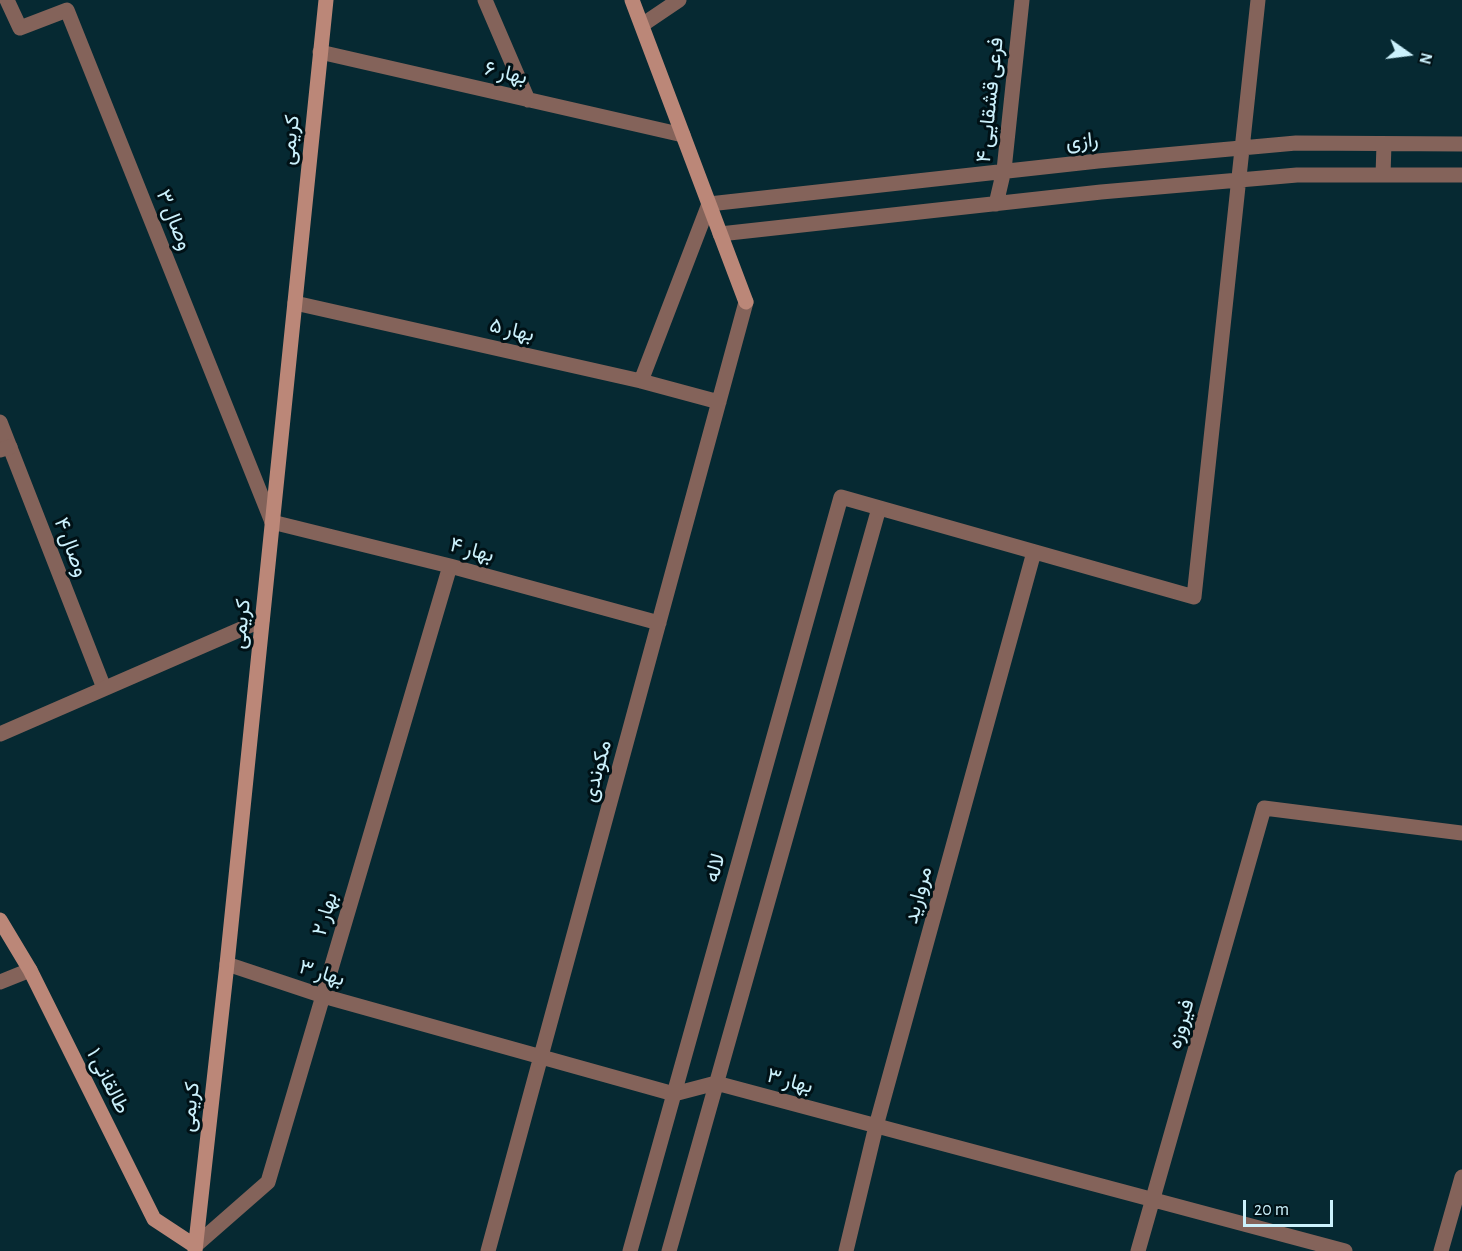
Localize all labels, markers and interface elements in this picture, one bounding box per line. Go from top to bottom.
north arrow [1378,24,1438,84]
street label: فرعی قشقایی ۴ [971,36,1009,164]
text: N [1416,51,1435,66]
street label: بهار ۶ [482,56,530,90]
street label: کریمی [275,114,305,166]
street label: رازی [1064,127,1100,155]
street label: وصال ۳ [150,186,198,254]
street label: بهار ۵ [487,313,537,347]
street label: وصال ۴ [48,514,94,580]
street label: بهار ۴ [447,532,497,568]
street label: کریمی [226,598,256,650]
street label: مکوندی [577,737,617,805]
street label: لاله [699,851,731,885]
street label: مروارید [898,864,938,926]
street label: بهار ۲ [307,889,343,939]
street label: بهار ۳ [296,954,348,992]
street label: فیروزه [1162,996,1200,1052]
street label: طالقانی ۱ [81,1044,135,1118]
street label: بهار ۳ [764,1063,816,1099]
street label: کریمی [175,1081,205,1133]
scale bar [1246,1188,1336,1226]
text: 20 m [1254,1201,1289,1219]

